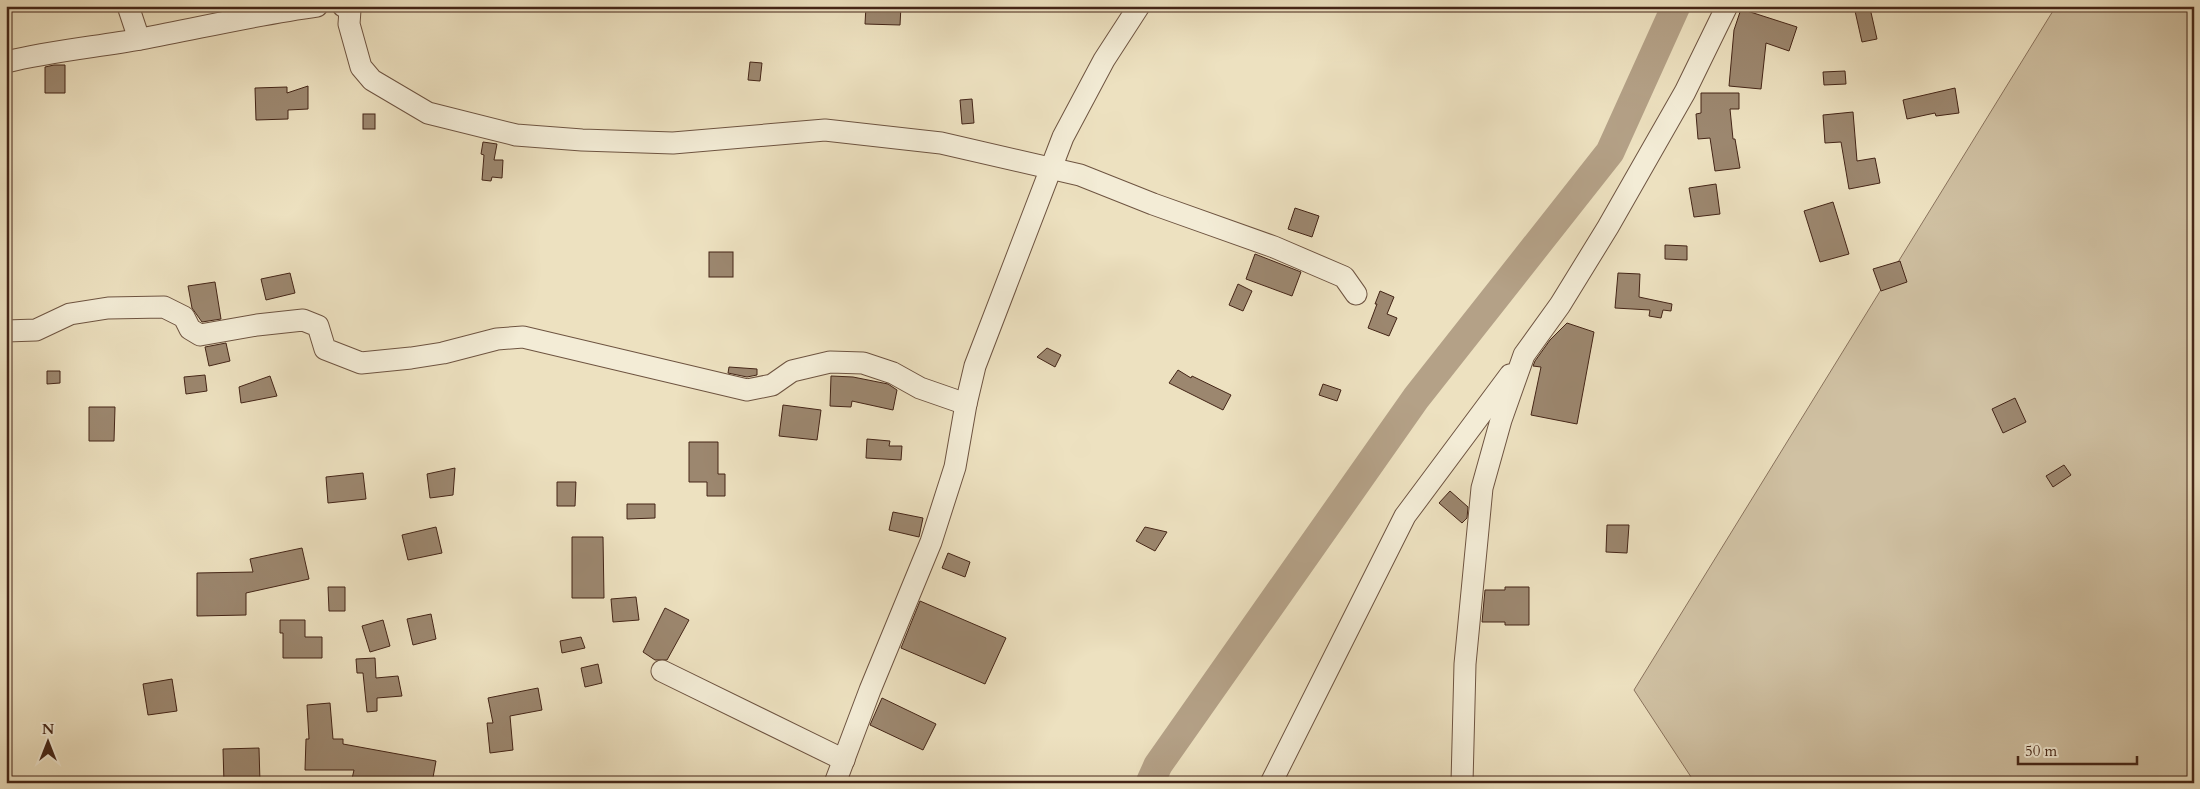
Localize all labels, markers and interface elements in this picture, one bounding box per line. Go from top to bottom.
north arrow [22,716,72,766]
text: N [42,720,54,739]
scale bar [2018,734,2136,766]
text: 50 m [2025,741,2057,761]

